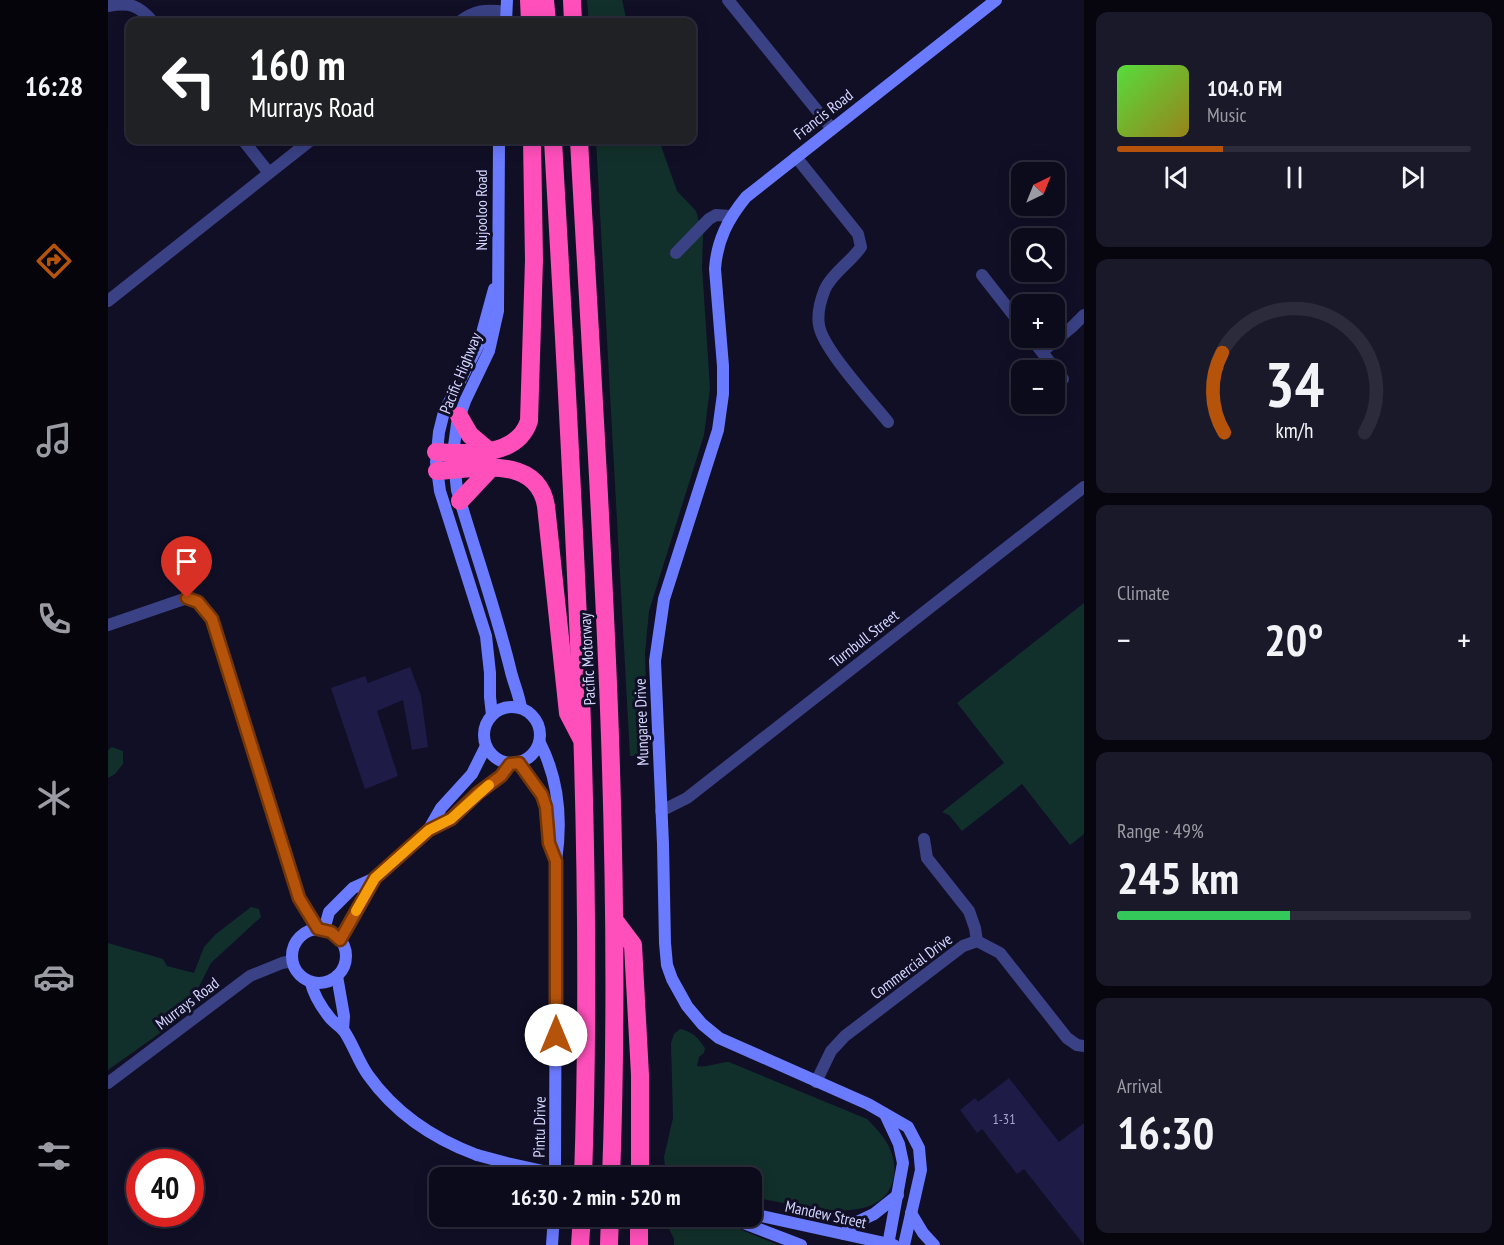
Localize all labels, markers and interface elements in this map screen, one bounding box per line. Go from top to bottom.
text: 160 m [249,37,346,92]
icon: left [150,42,228,120]
text: 16:28 [25,69,83,103]
text: 104.0 FM [1207,74,1282,102]
street label: Francis Road [789,85,857,143]
text: Murrays Road [249,90,375,124]
text: Music [1207,102,1247,128]
icon: previous [1160,161,1193,194]
icon: pause [1278,161,1311,194]
icon: next [1396,161,1429,194]
north arrow [1011,162,1065,216]
map controls [1011,162,1065,414]
street label: Nujooloo Road [471,169,491,251]
button: search [1011,228,1065,282]
icon: directions [33,240,75,282]
button: + [1011,294,1065,348]
street label: Pacific Highway [435,329,485,417]
text: 34 [1264,343,1324,424]
button: − [1011,360,1065,414]
text: km/h [1275,416,1313,444]
icon: music [33,419,75,461]
pin [161,536,212,598]
icon: arrive [170,545,203,578]
text: Climate [1117,580,1170,606]
icon: phone [33,598,75,640]
street label: Turnbull Street [826,605,903,671]
text: 20° [1264,610,1324,668]
street label: Pacific Motorway [575,612,599,706]
text: − [1117,618,1131,661]
text: + [1457,618,1471,661]
street label: Mungaree Drive [629,678,653,766]
icon: climate [33,777,75,819]
text: Range · 49% [1117,818,1204,844]
text: 245 km [1117,848,1239,906]
street label: Commercial Drive [866,929,956,1003]
icon: car [33,956,75,998]
street label: Murrays Road [151,973,223,1033]
position arrow [524,1003,588,1067]
text: Arrival [1117,1073,1162,1099]
street label: Pintu Drive [528,1096,550,1158]
text: 16:30 [1117,1103,1214,1161]
house number: 1-31 [993,1110,1015,1128]
icon: filters [33,1135,75,1177]
speed limit sign: 40 [126,1149,204,1227]
text: 16:30 · 2 min · 520 m [510,1183,681,1211]
street label: Mandew Street [783,1196,869,1232]

